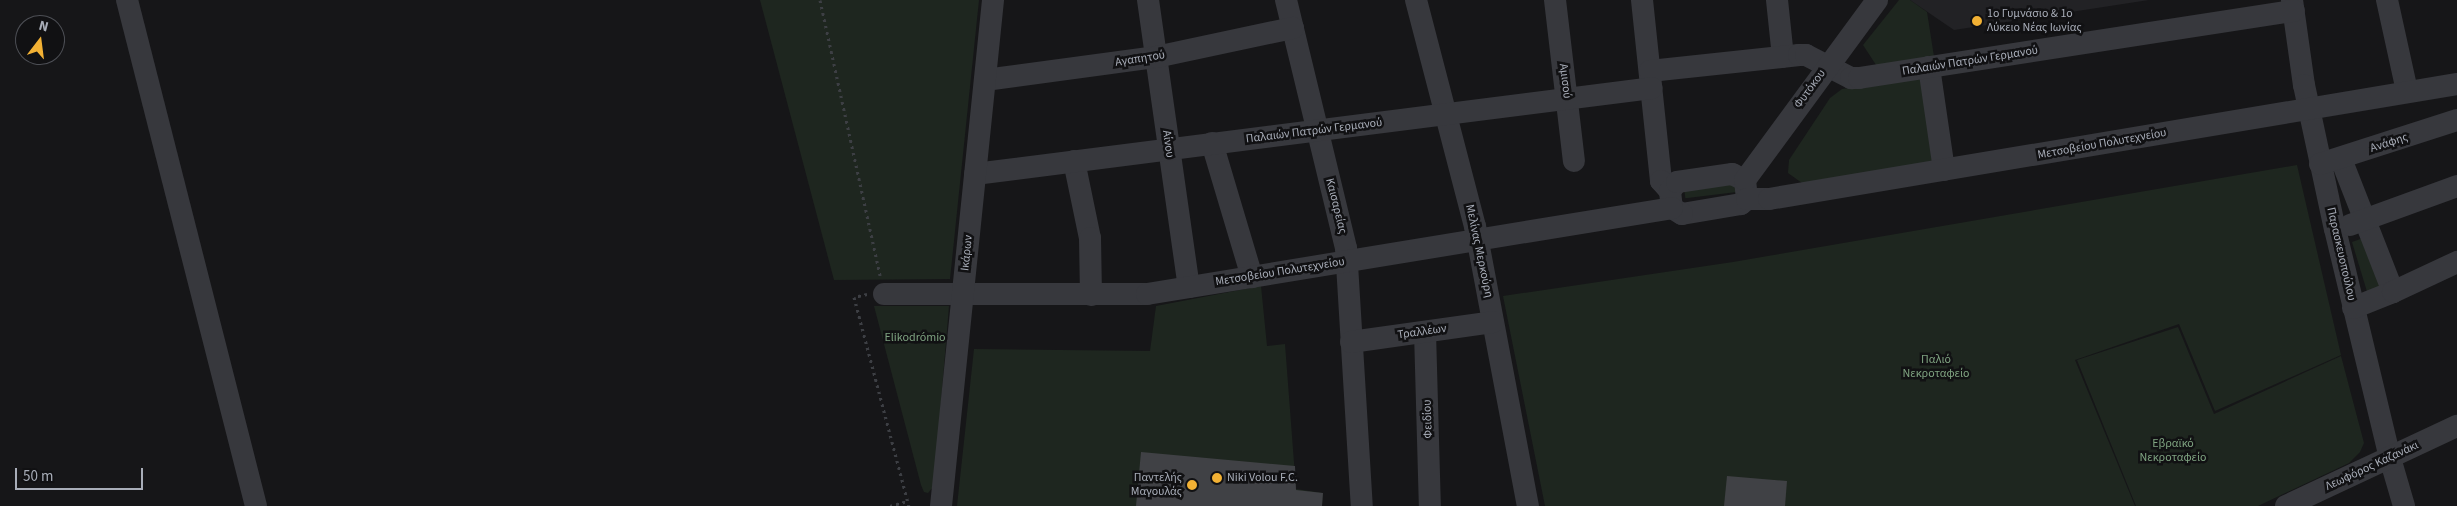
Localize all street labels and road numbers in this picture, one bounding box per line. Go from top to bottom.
street label: Παλαιών Πατρών Γερμανού [1901,43,2039,79]
street label: Αγαπητού [1114,48,1166,70]
street label: Αμισού [1556,63,1574,99]
street label: Φυτόκου [1791,67,1829,111]
street label: Παλαιών Πατρών Γερμανού [1245,115,1383,147]
street label: Μετσοβείου Πολυτεχνείου [2036,126,2168,162]
street label: Αίνου [1159,129,1177,159]
street label: Ανάφης [2368,130,2410,156]
street label: Καισαρείας [1322,177,1350,235]
street label: Μελίνας Μερκούρη [1462,203,1496,299]
street label: Παρασκευοπούλου [2323,206,2359,302]
street label: Ικάρων [958,234,976,272]
street label: Μετσοβείου Πολυτεχνείου [1214,255,1346,289]
street label: Τραλλέων [1397,321,1447,343]
street label: Φειδίου [1420,399,1436,439]
street label: Λεωφόρος Καζανάκι [2323,438,2421,494]

